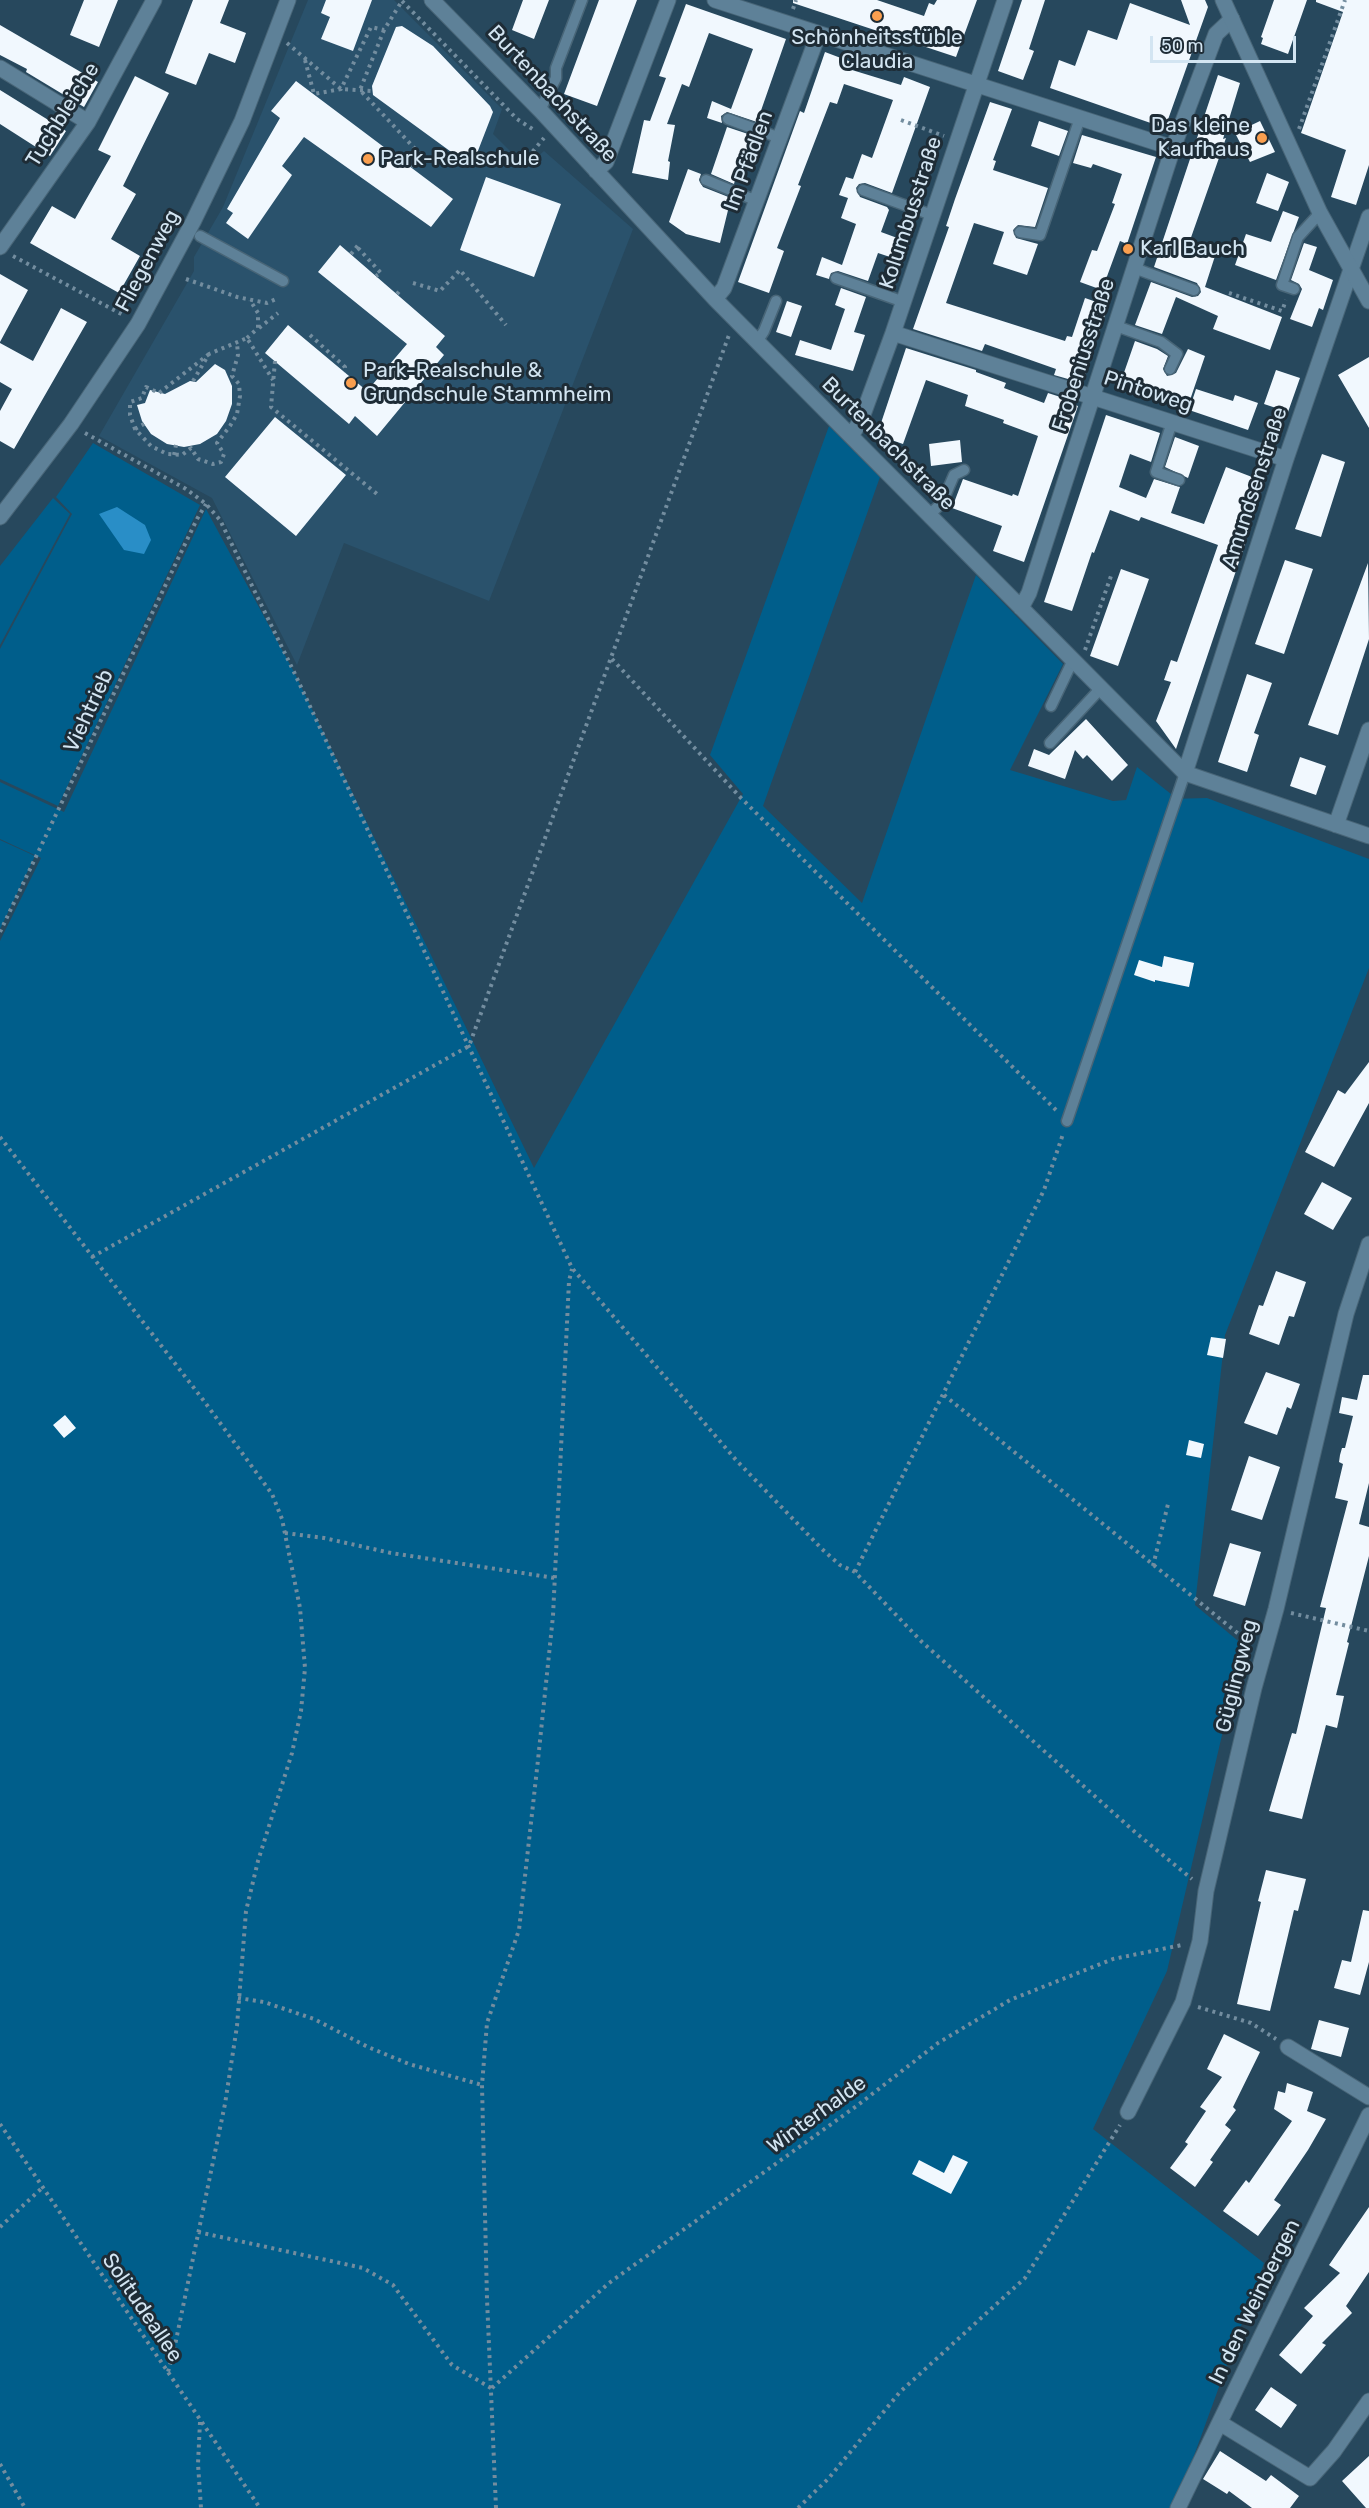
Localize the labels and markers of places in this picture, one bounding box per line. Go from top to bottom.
marker: Schönheitsstüble Claudia [870,9,884,23]
place label: Schönheitsstüble Claudia [791,25,963,75]
place label: Das kleine Kaufhaus [1151,113,1250,163]
marker: Das kleine Kaufhaus [1255,131,1269,145]
place label: Park-Realschule [380,146,539,172]
marker: Park-Realschule [361,152,375,166]
place label: Karl Bauch [1140,236,1245,262]
marker: Karl Bauch [1121,242,1135,256]
place label: Park-Realschule & Grundschule Stammheim [363,358,611,408]
marker: Park-Realschule & Grundschule Stammheim [344,376,358,390]

